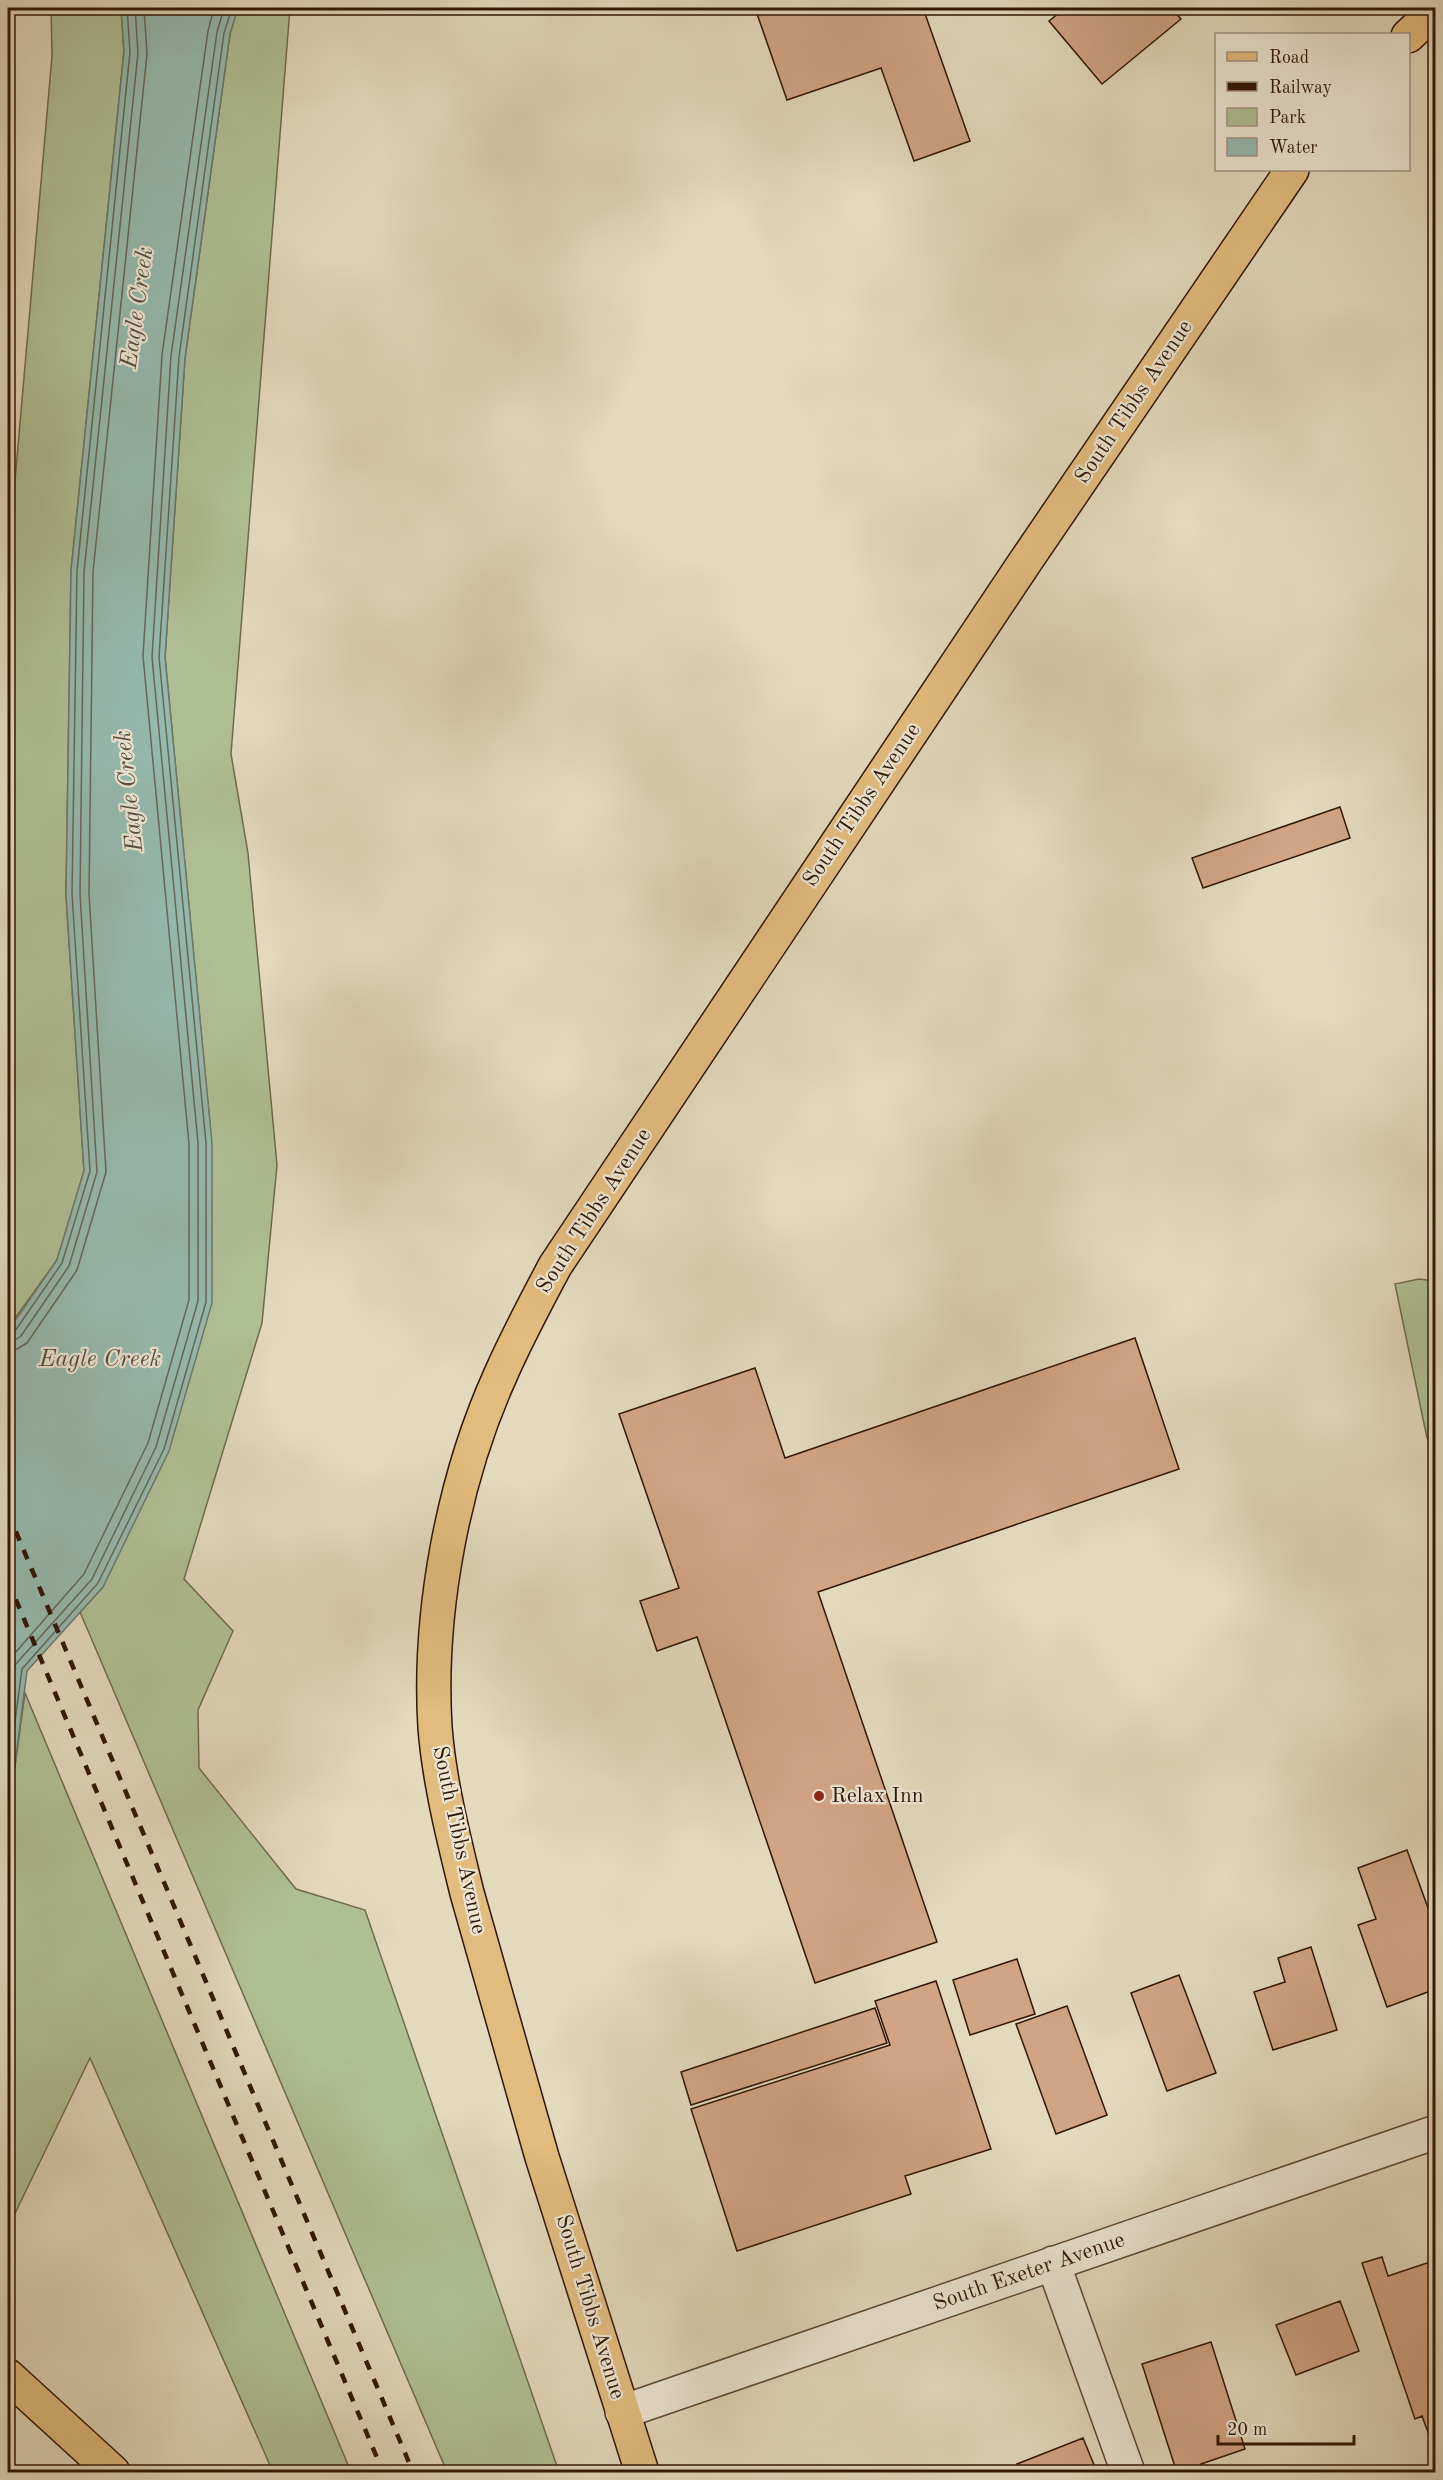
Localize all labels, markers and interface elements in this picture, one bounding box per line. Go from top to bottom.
legend [1215,33,1410,171]
text: Road [1269,49,1309,67]
text: Railway [1269,79,1332,97]
text: Park [1269,109,1306,127]
text: Water [1269,139,1318,157]
water label: Eagle Creek [117,246,158,371]
street label: South Tibbs Avenue [1071,316,1197,488]
street label: South Tibbs Avenue [799,719,925,891]
water label: Eagle Creek [112,729,148,854]
street label: South Tibbs Avenue [533,1125,655,1297]
water label: Eagle Creek [38,1348,161,1372]
street label: South Tibbs Avenue [428,1744,490,1936]
place label: Relax Inn [831,1785,924,1807]
marker: Relax Inn [812,1789,826,1803]
street label: South Tibbs Avenue [551,2212,629,2402]
street label: South Exeter Avenue [930,2229,1128,2315]
scale bar [1218,2408,1354,2446]
text: 20 m [1227,2421,1267,2439]

